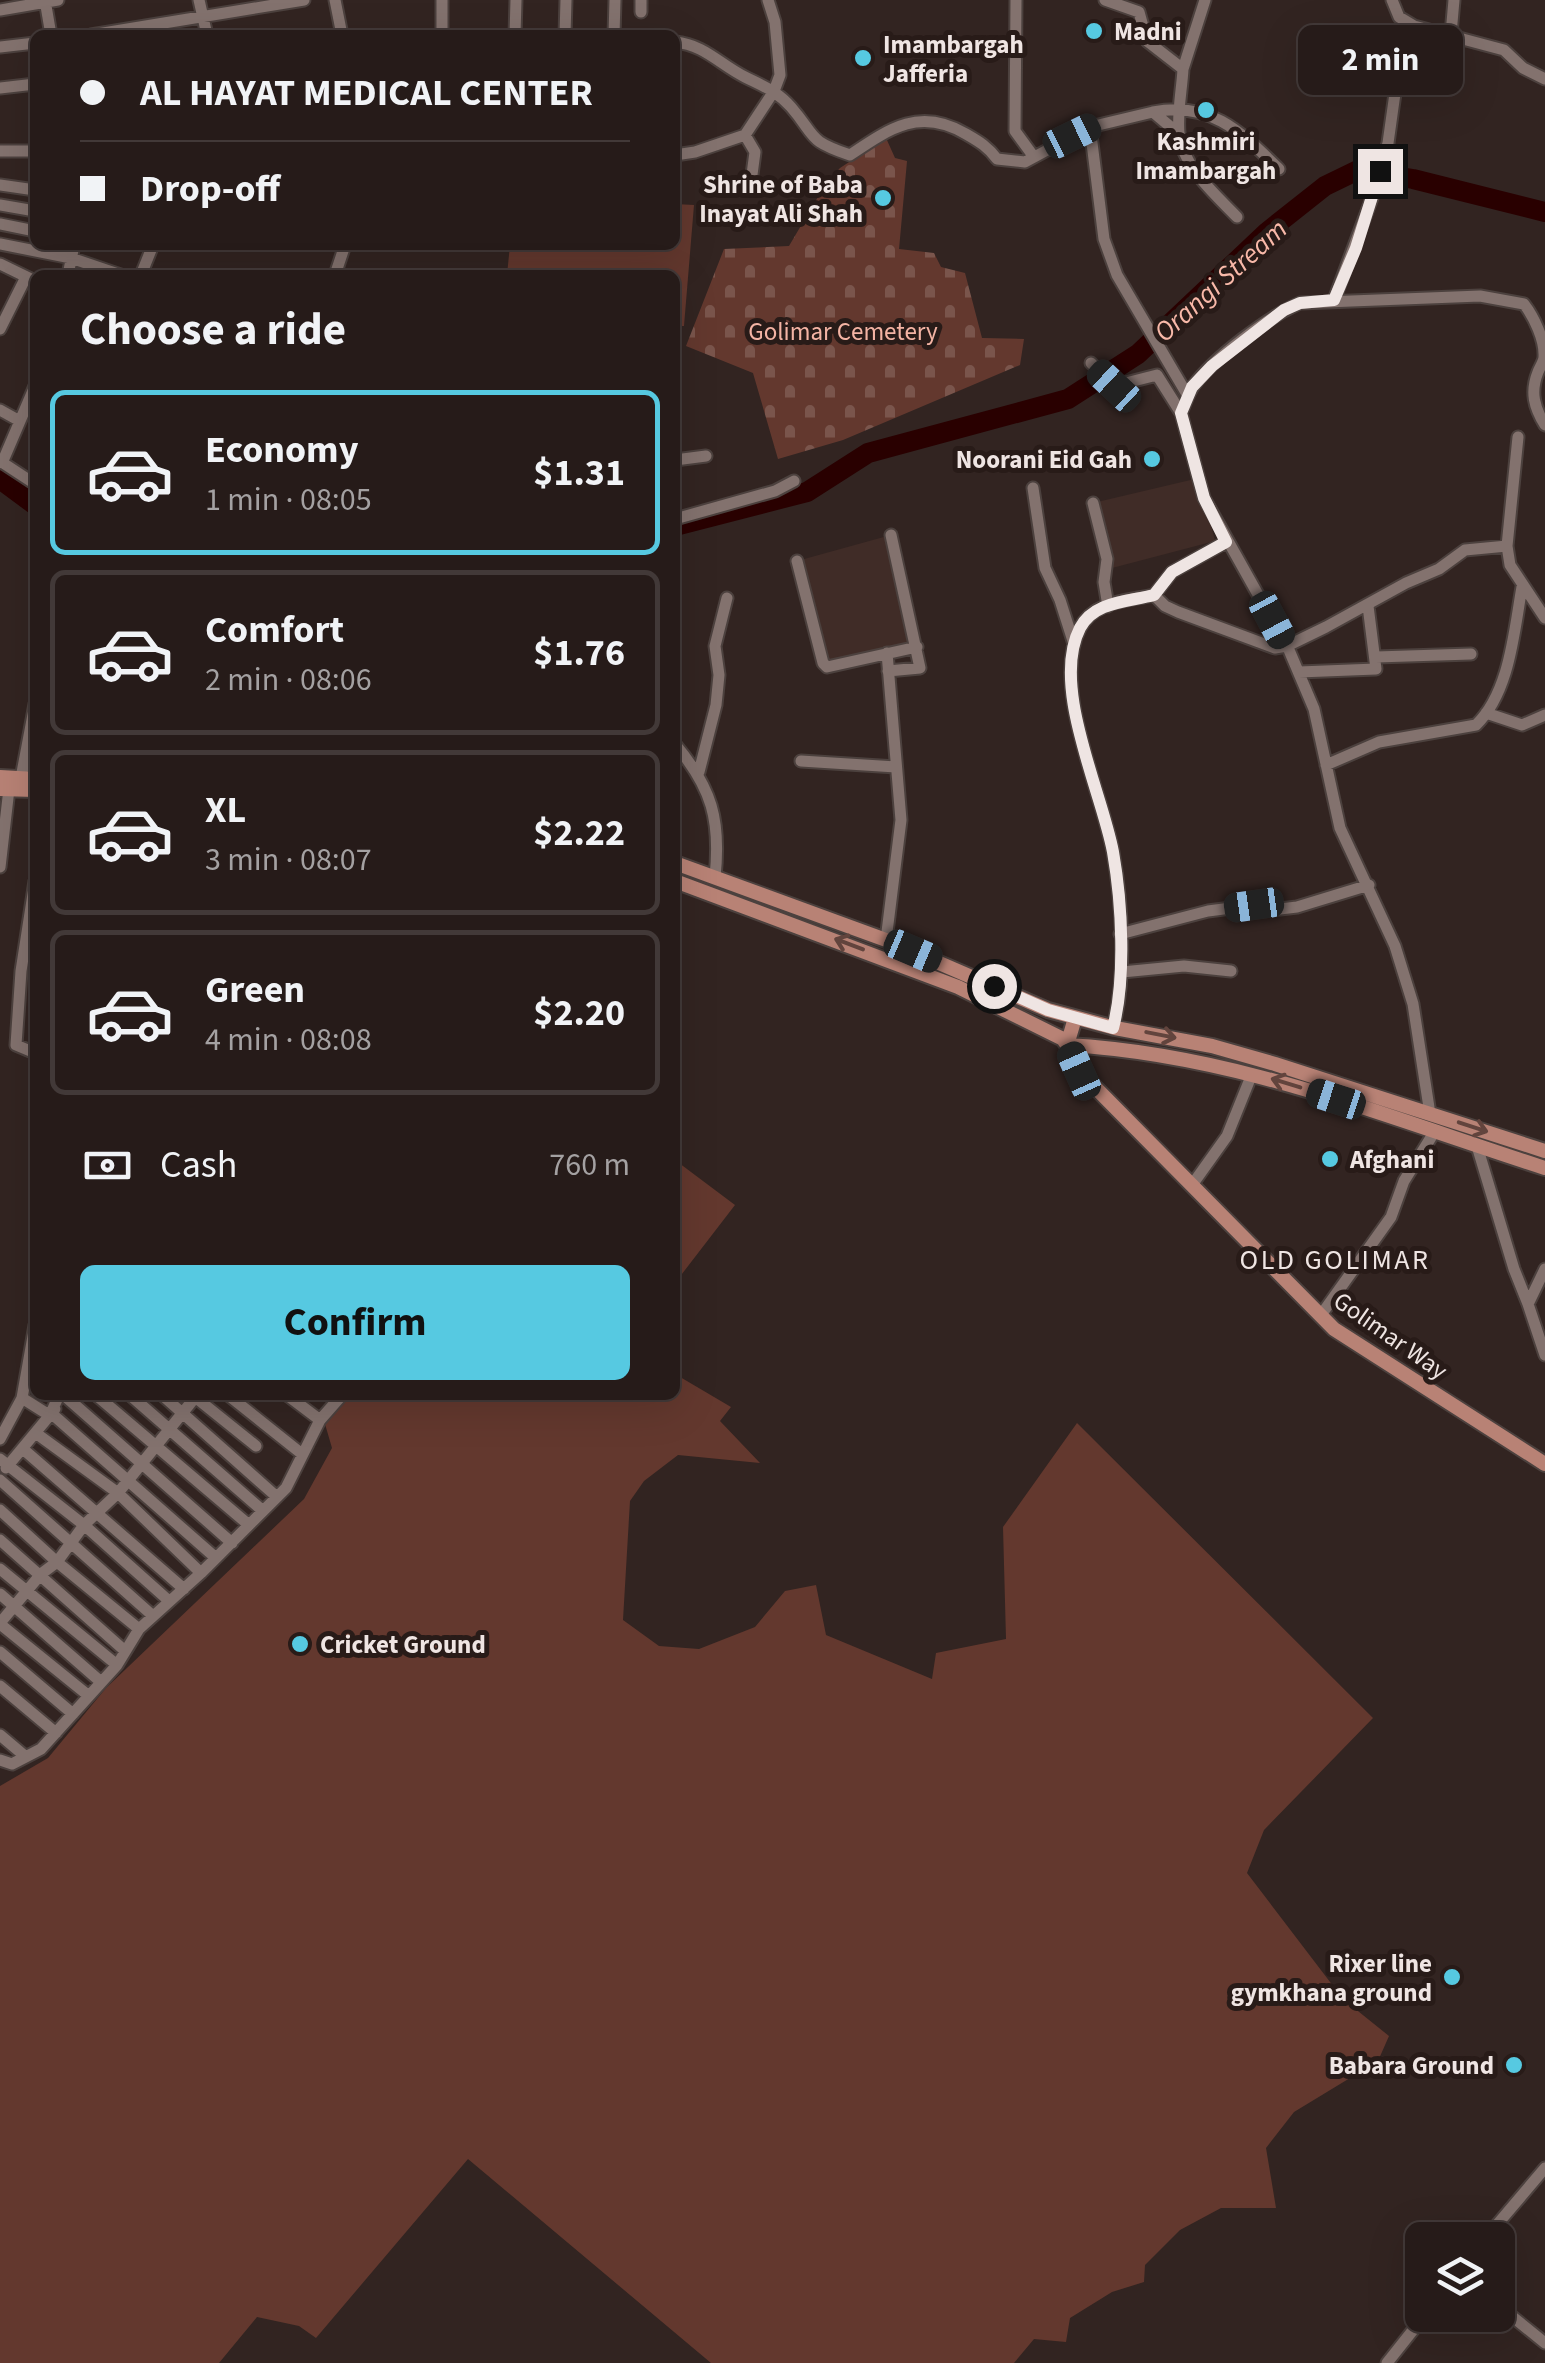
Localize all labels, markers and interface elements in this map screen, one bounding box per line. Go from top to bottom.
place label: Madni [1114,14,1182,50]
marker: Madni [1083,20,1105,42]
callout: 2 min [1298,26,1462,96]
place label: Imambargah Jafferia [883,27,1024,92]
text: 2 min [1342,37,1419,83]
marker: Imambargah Jafferia [852,47,874,69]
text: AL HAYAT MEDICAL CENTER [140,66,593,120]
marker: Kashmiri Imambargah [1195,99,1217,121]
car [1038,109,1106,163]
place label: Kashmiri Imambargah [1136,124,1276,189]
route end [1358,149,1403,194]
text: Drop-off [140,162,280,216]
place label: Shrine of Baba Inayat Ali Shah [699,167,863,232]
marker: Shrine of Baba Inayat Ali Shah [872,187,894,209]
water label: Orangi Stream [1145,210,1296,352]
text: Choose a ride [80,298,346,362]
park label: Golimar Cemetery [748,314,938,350]
car [1082,355,1146,417]
text: Economy [205,423,358,477]
icon: car [85,428,175,518]
place label: Noorani Eid Gah [956,442,1132,478]
text: $1.31 [533,446,625,500]
marker: Noorani Eid Gah [1141,448,1163,470]
text: 1 min · 08:05 [205,477,372,523]
car [1245,586,1299,654]
text: Comfort [205,603,344,657]
icon: car [85,608,175,698]
text: $1.76 [533,626,625,680]
text: 2 min · 08:06 [205,657,372,703]
text: XL [205,783,246,837]
icon: car [85,788,175,878]
text: $2.22 [533,806,625,860]
text: 3 min · 08:07 [205,837,372,883]
car [1222,886,1286,924]
car [880,925,946,977]
one-way arrow [834,934,865,952]
text: Green [205,963,305,1017]
route start [972,964,1017,1009]
icon: car [85,968,175,1058]
text: $2.20 [533,986,625,1040]
text: 4 min · 08:08 [205,1017,372,1063]
one-way arrow [1144,1026,1177,1045]
car [1053,1037,1105,1105]
one-way arrow [1271,1073,1302,1091]
car [1303,1075,1369,1123]
one-way arrow [1456,1120,1488,1138]
icon: cash [80,1138,135,1193]
text: Cash [160,1138,237,1192]
text: 760 m [549,1142,630,1188]
place label: Afghani [1349,1142,1434,1178]
marker: Afghani [1319,1148,1341,1170]
district label: OLD GOLIMAR [1240,1240,1430,1280]
button: Confirm [80,1265,630,1380]
street label: Golimar Way [1326,1283,1455,1389]
place label: Cricket Ground [320,1627,486,1663]
marker: Cricket Ground [289,1633,311,1655]
place label: Rixer line gymkhana ground [1231,1946,1432,2011]
marker: Rixer line gymkhana ground [1441,1966,1463,1988]
place label: Babara Ground [1329,2048,1494,2084]
marker: Babara Ground [1503,2054,1525,2076]
map controls [1405,2222,1515,2332]
button: layers [1405,2222,1515,2332]

